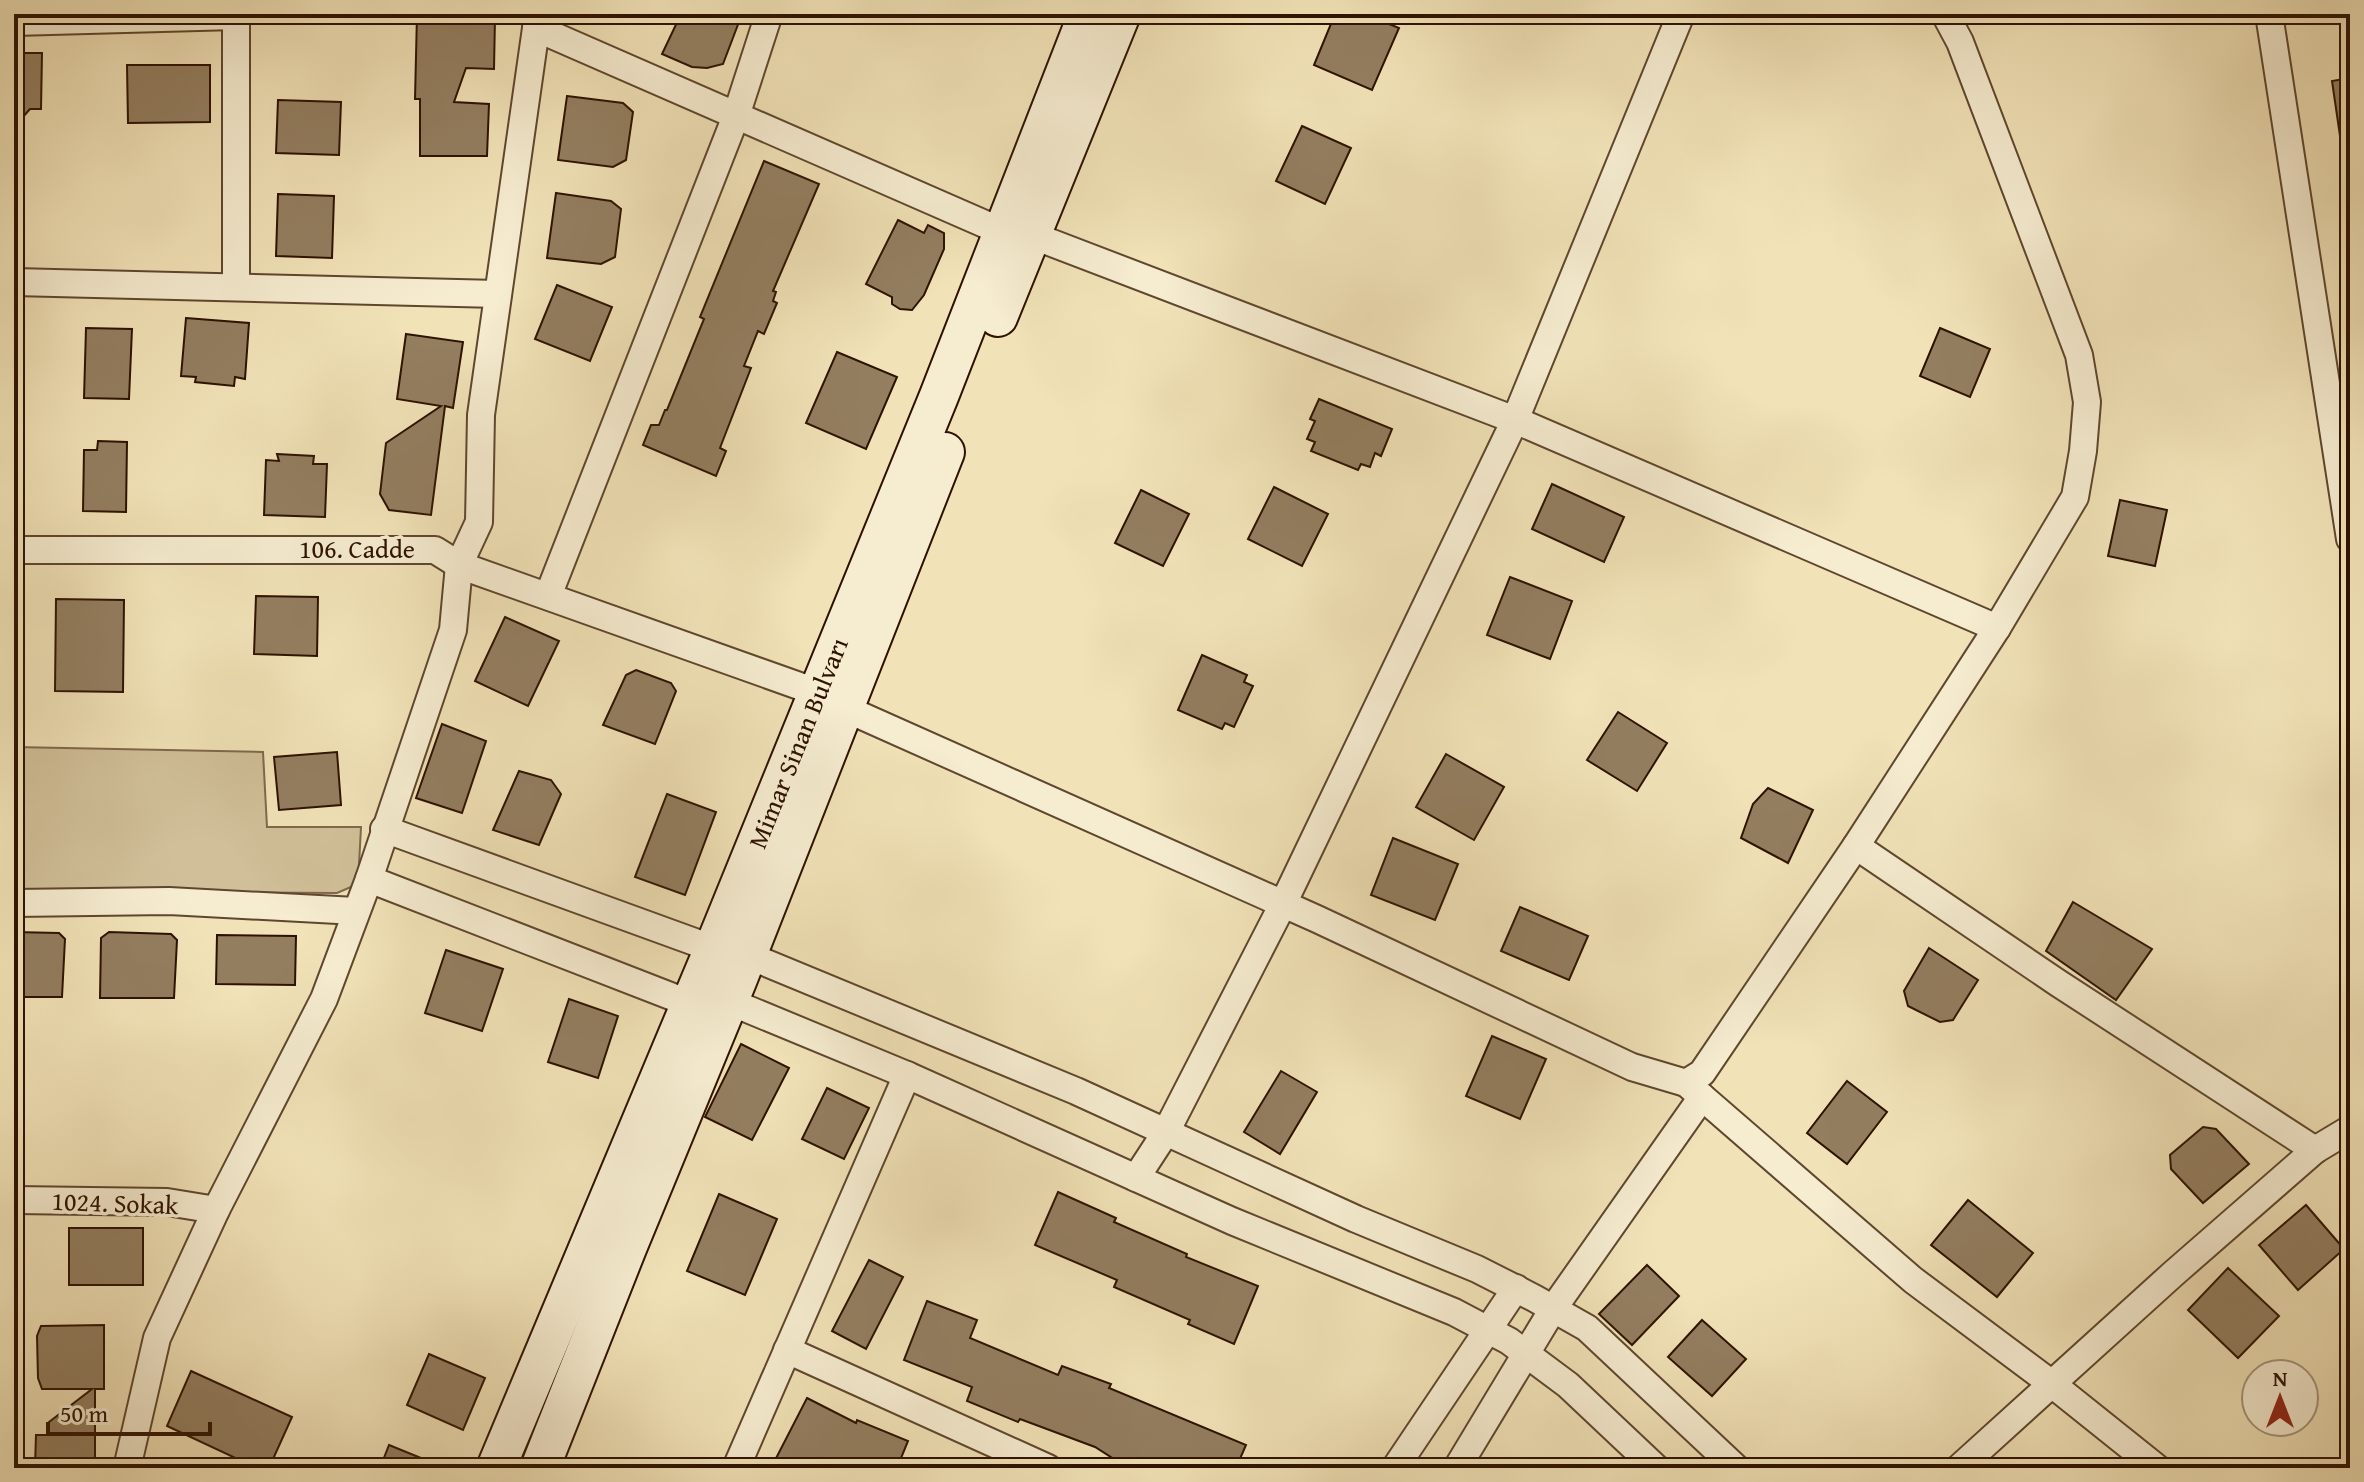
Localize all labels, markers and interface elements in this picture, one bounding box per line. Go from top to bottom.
street label: 106. Cadde [299,529,415,568]
street label: Mimar Sinan Bulvarı [737,631,858,854]
street label: 1024. Sokak [51,1181,180,1224]
north arrow [2240,1358,2320,1438]
text: N [2273,1362,2288,1394]
scale bar [48,1386,210,1436]
text: 50 m [60,1396,108,1431]

